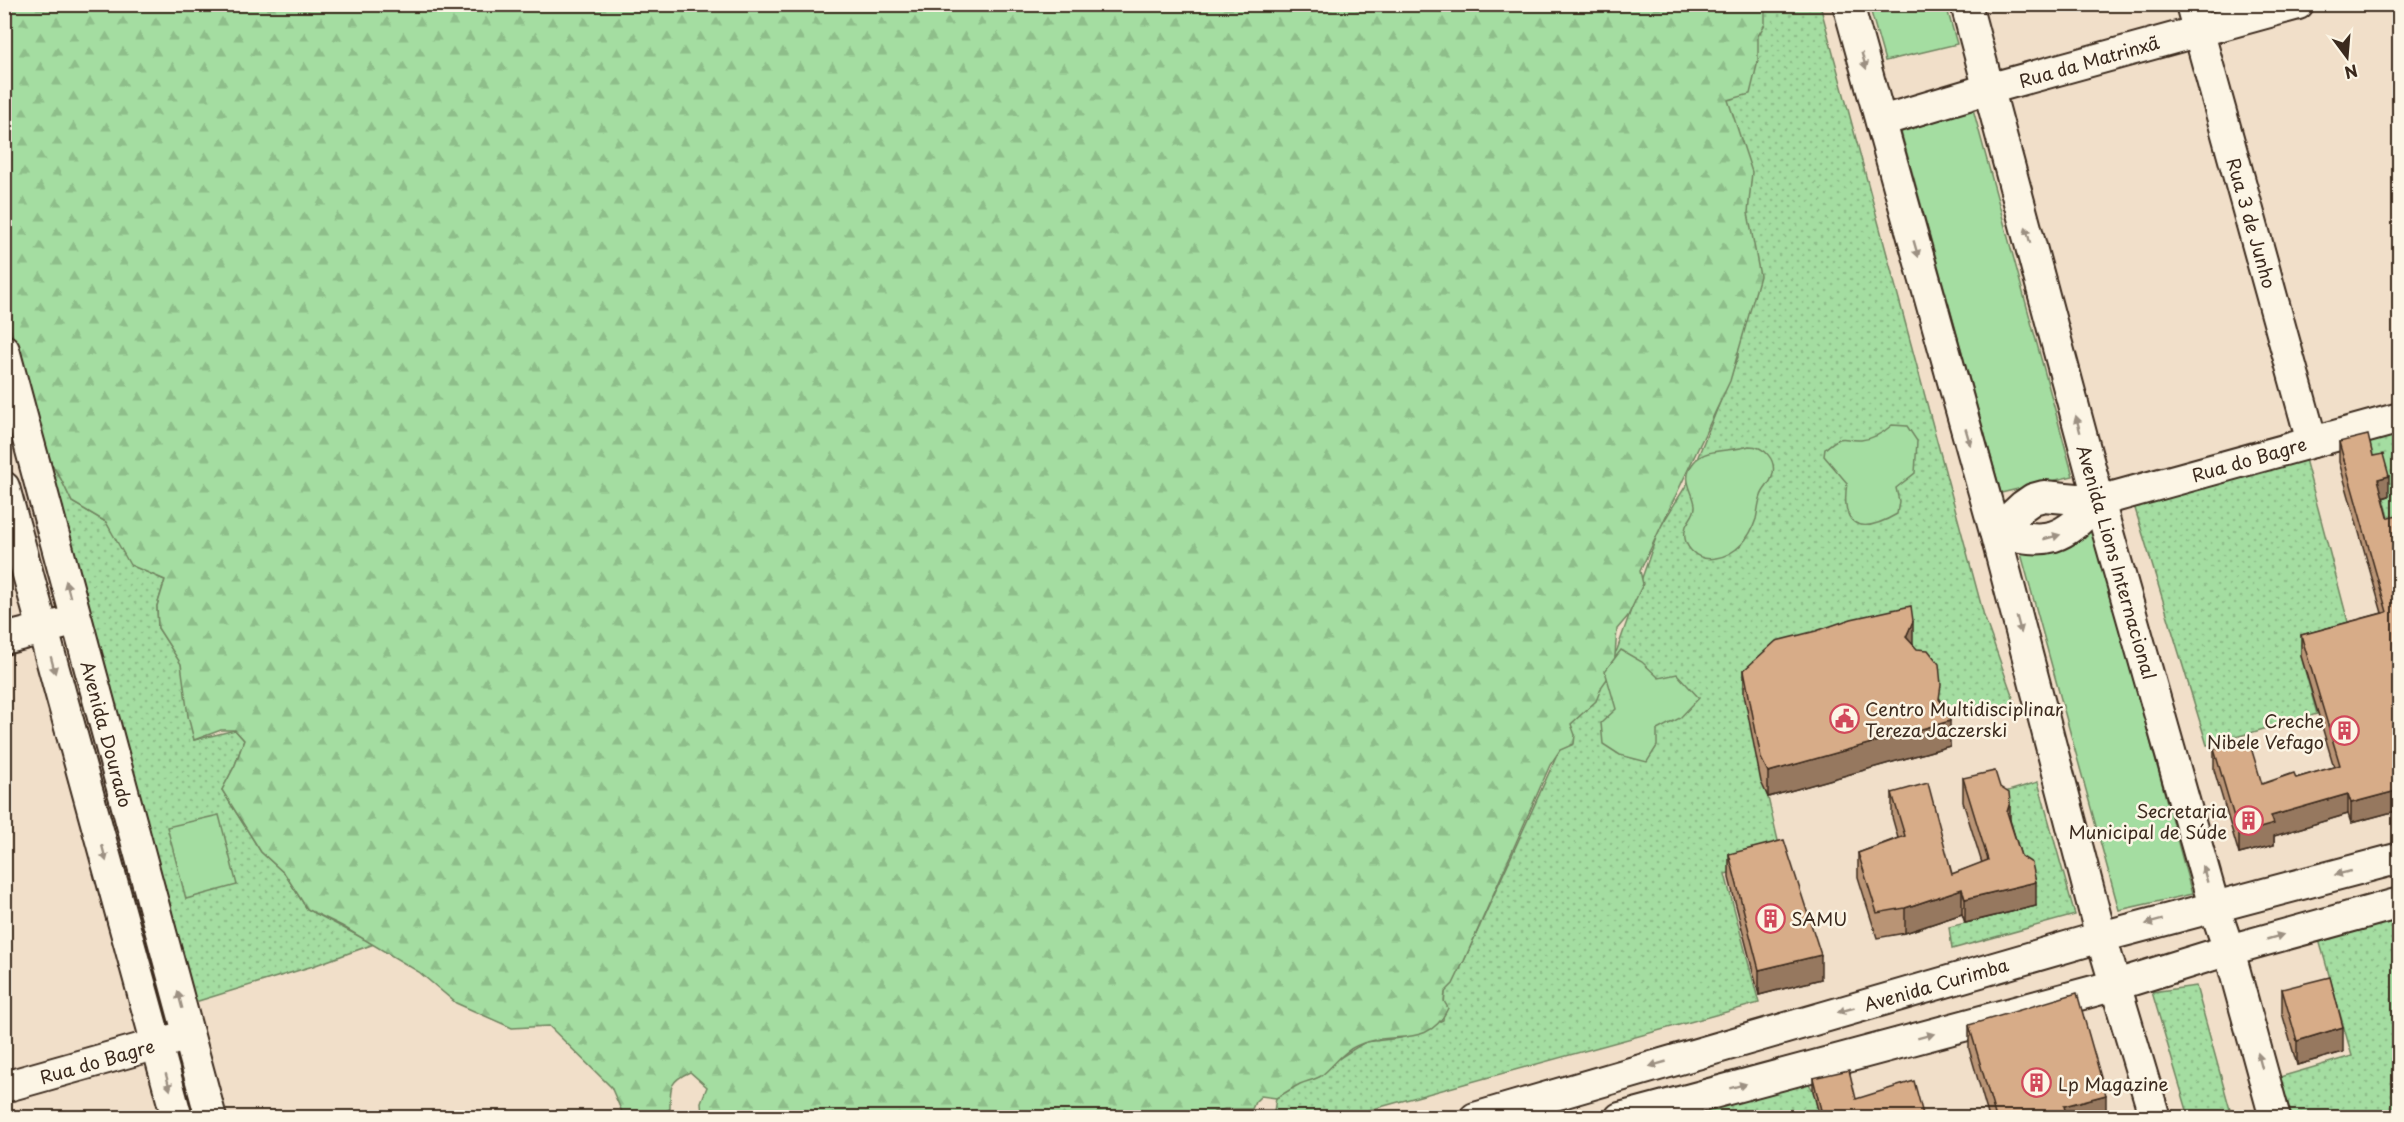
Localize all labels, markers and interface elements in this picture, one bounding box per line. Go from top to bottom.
north arrow [2317,27,2377,87]
street label: Rua da Matrinxã [2016,28,2163,94]
one-way arrow [1860,52,1869,70]
text: N [2342,59,2361,86]
street label: Rua 3 de Junho [2220,155,2284,291]
one-way arrow [2022,226,2032,244]
one-way arrow [1912,240,1921,258]
one-way arrow [2073,414,2083,433]
one-way arrow [1964,428,1973,446]
street label: Rua do Bagre [2188,430,2310,488]
street label: Avenida Lions Internacional [2071,442,2163,682]
one-way arrow [2043,531,2061,541]
one-way arrow [63,580,72,598]
one-way arrow [2015,616,2024,634]
one-way arrow [48,656,58,674]
street label: Avenida Dourado [74,658,140,810]
place label: Centro Multidisciplinar Tereza Jaczerski [1865,695,2064,743]
public building icon: Centro Multidisciplinar Tereza Jaczerski [1828,702,1860,734]
place label: Creche Nibele Vefago [2207,707,2324,755]
building icon: Creche Nibele Vefago [2329,714,2361,746]
place label: Secretaria Municipal de Súde [2068,797,2228,845]
building icon: Secretaria Municipal de Súde [2232,804,2264,836]
one-way arrow [100,844,110,862]
one-way arrow [2200,865,2209,883]
one-way arrow [2334,868,2352,878]
building icon: SAMU [1754,902,1786,934]
place label: SAMU [1791,905,1847,932]
one-way arrow [2145,918,2163,927]
one-way arrow [2267,932,2285,941]
street label: Avenida Curimba [1860,950,2012,1018]
one-way arrow [174,991,184,1009]
one-way arrow [1836,1006,1854,1015]
one-way arrow [1917,1030,1935,1040]
street label: Rua do Bagre [36,1032,158,1090]
one-way arrow [2255,1052,2264,1070]
one-way arrow [1649,1060,1667,1069]
building icon: Lp Magazine [2021,1067,2053,1099]
place label: Lp Magazine [2058,1070,2169,1097]
one-way arrow [163,1073,173,1091]
one-way arrow [1729,1081,1747,1090]

